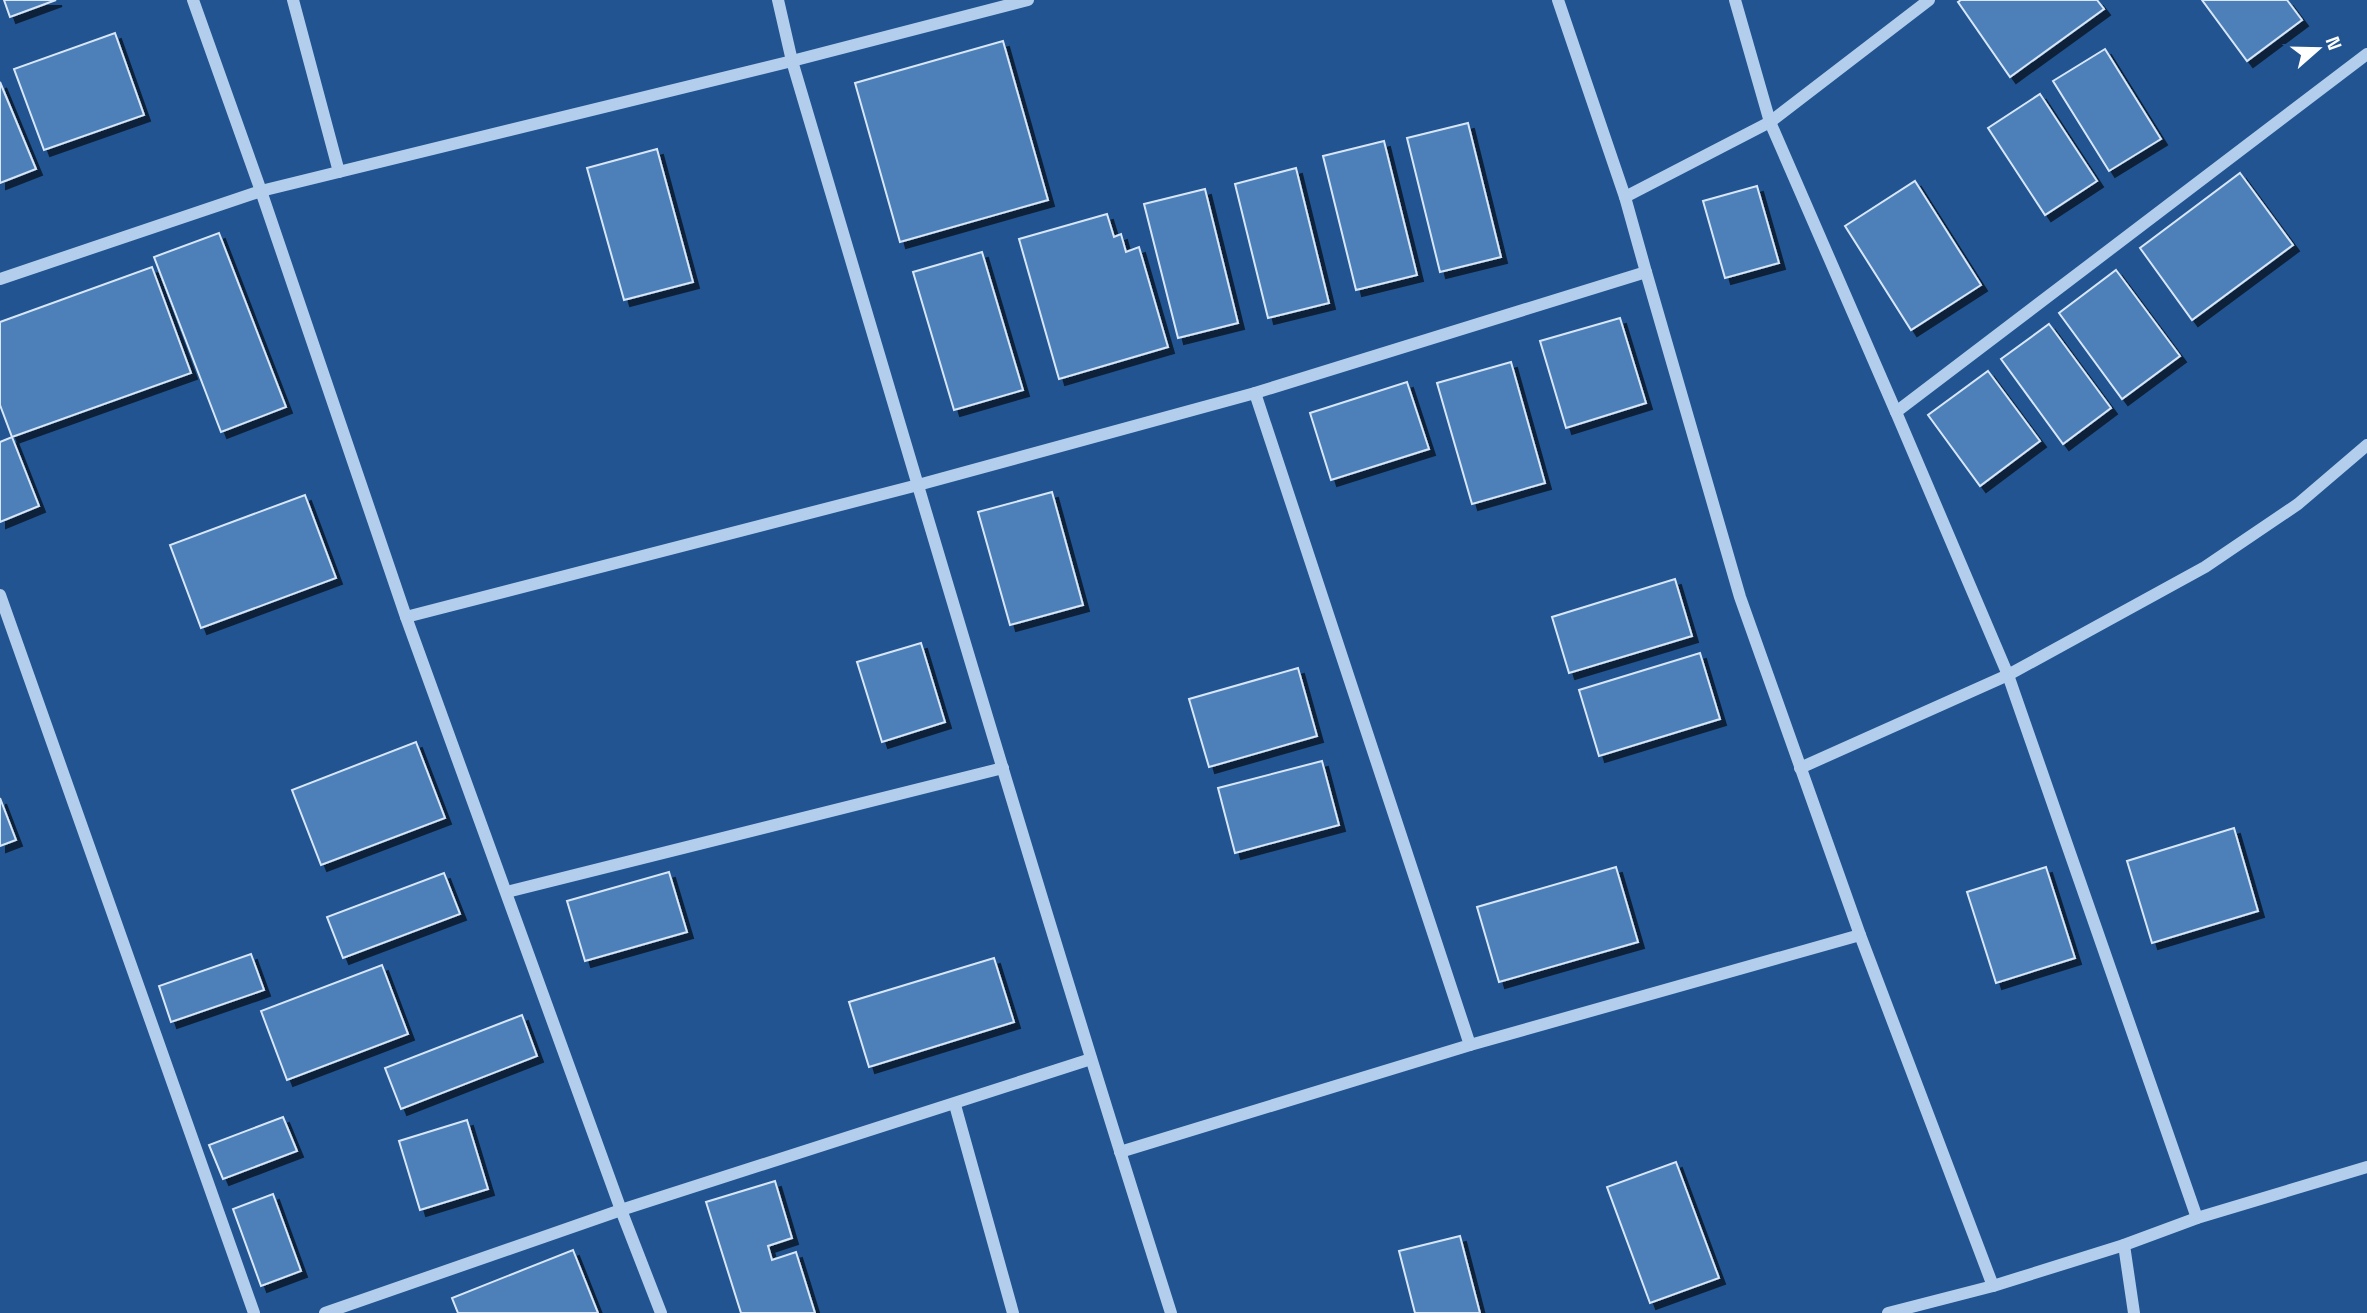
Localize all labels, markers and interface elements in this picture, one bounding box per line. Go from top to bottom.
north arrow [2283,14,2353,84]
text: N [2320,33,2347,54]

